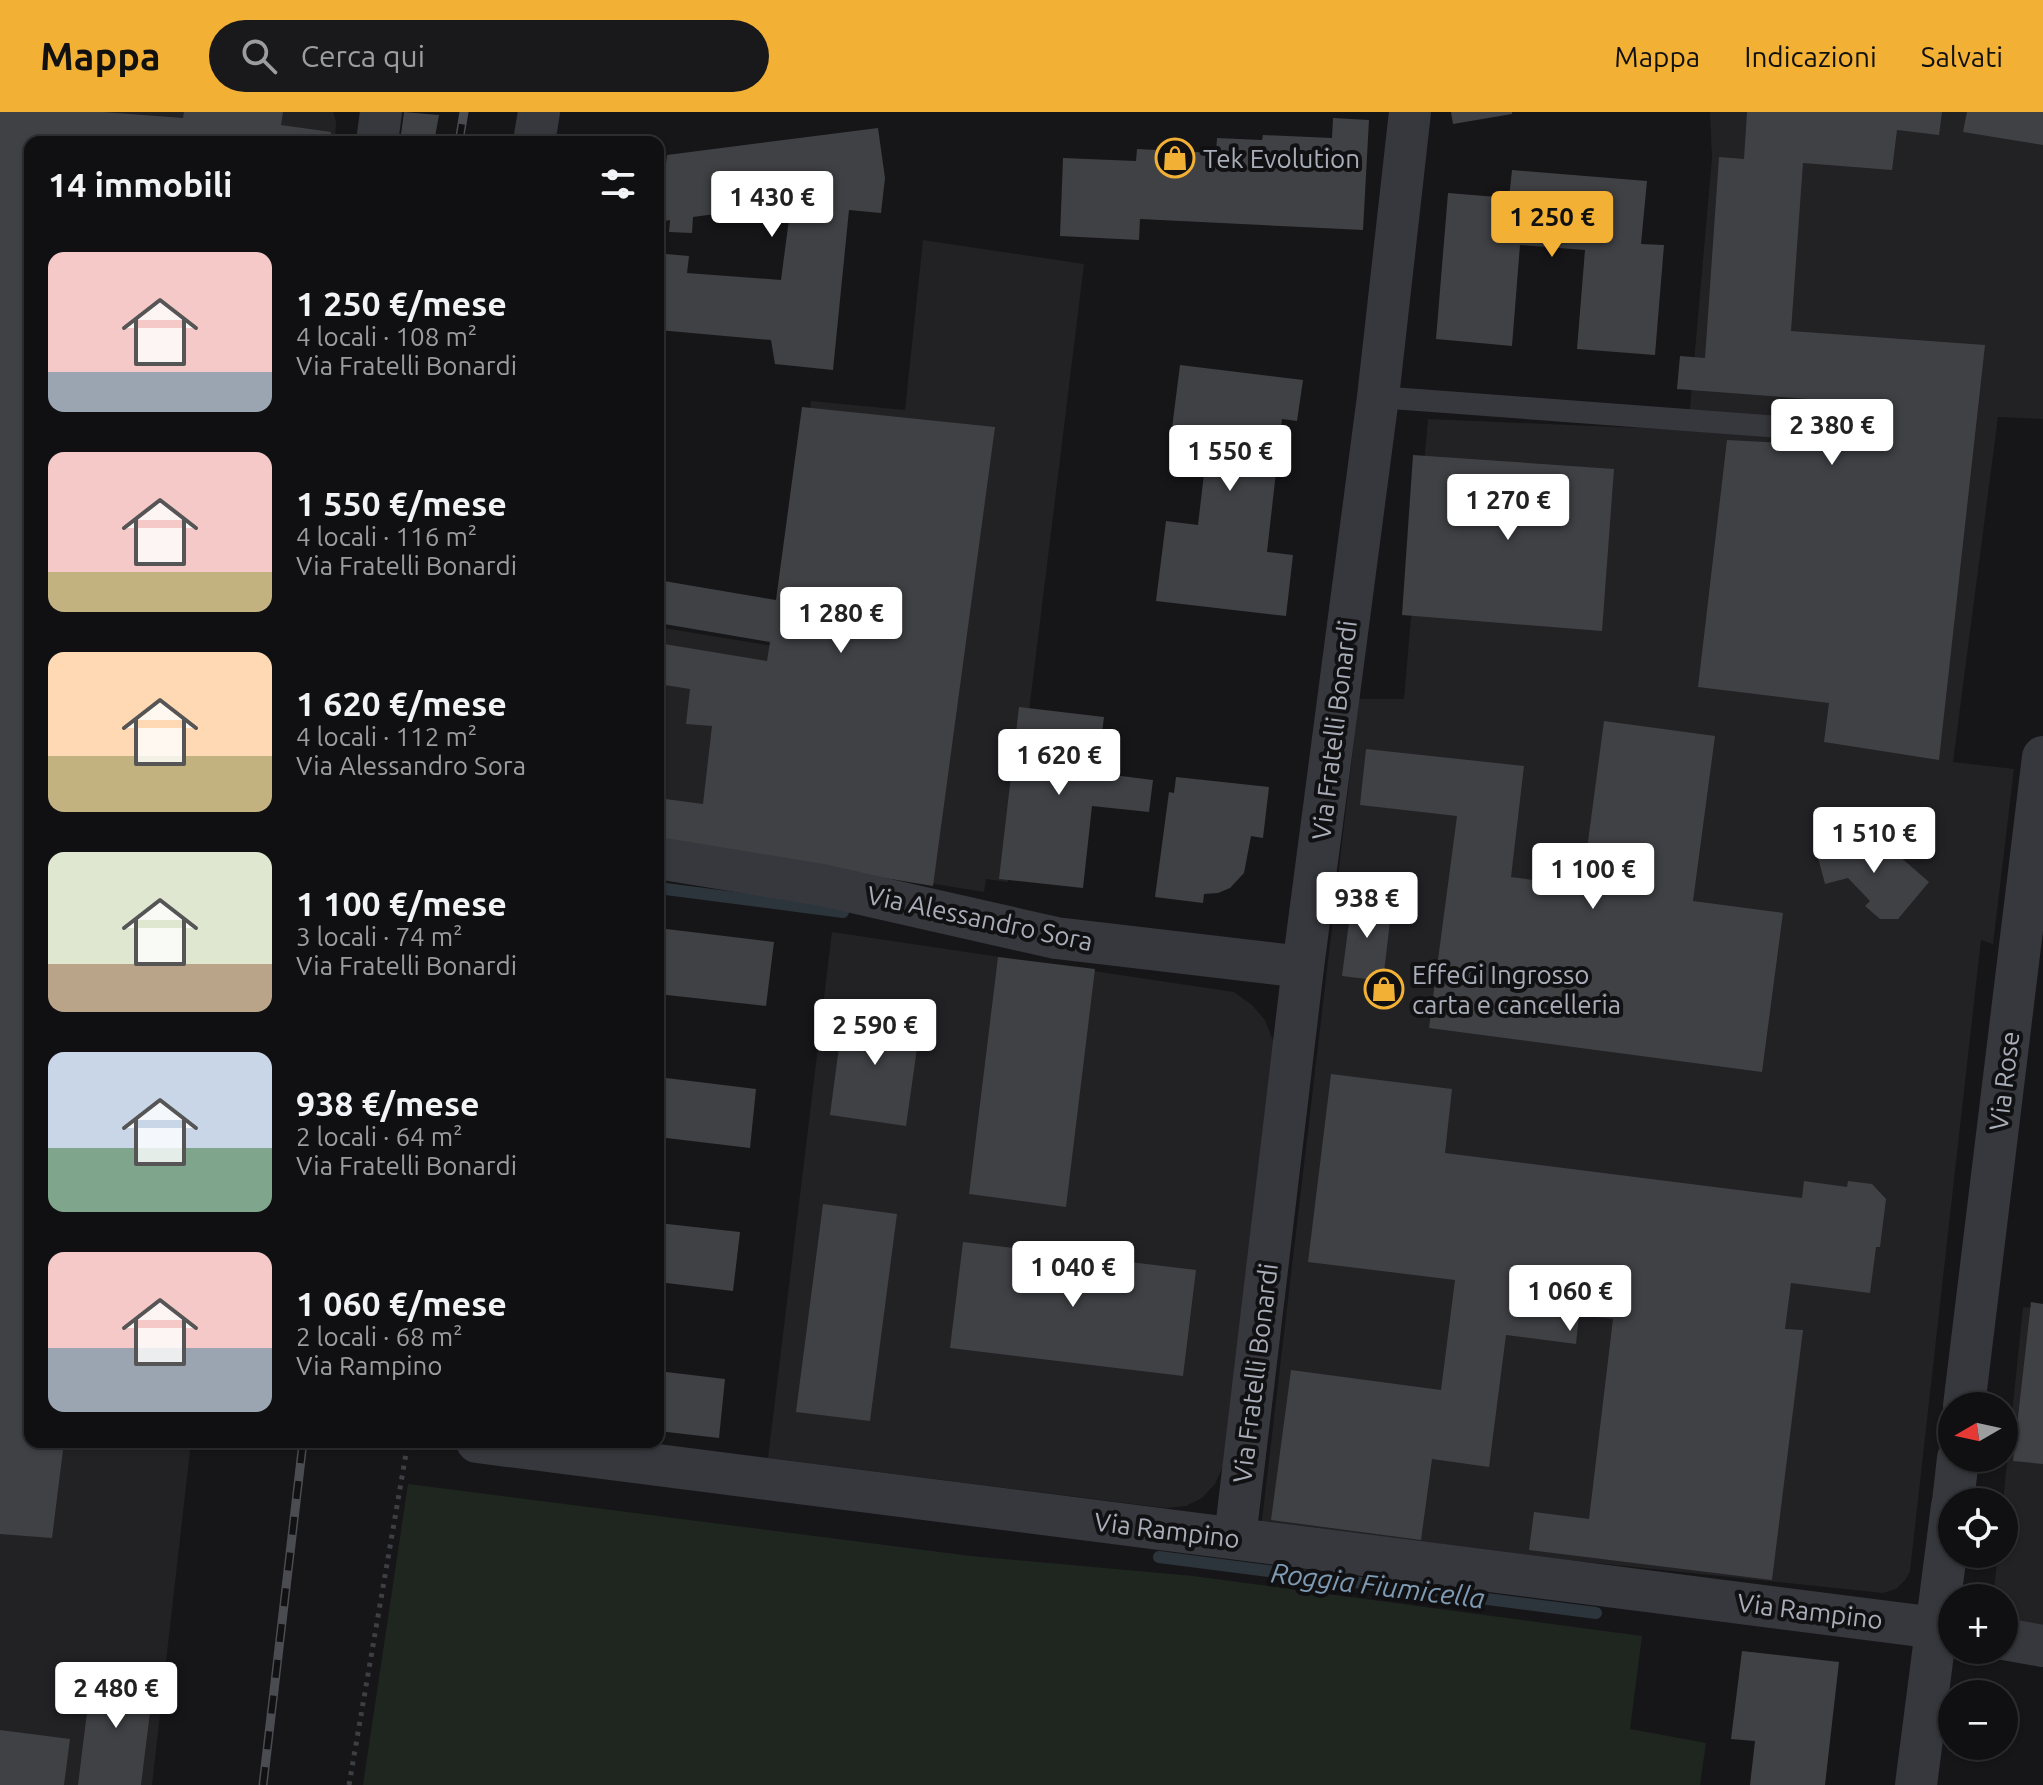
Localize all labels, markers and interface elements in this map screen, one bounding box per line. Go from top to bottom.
search box [209,20,769,92]
icon: search [237,34,281,78]
text: Mappa [40,35,161,77]
text: Cerca qui [301,39,425,73]
text: Mappa [1614,41,1700,72]
text: Indicazioni [1744,41,1877,72]
text: Salvati [1921,41,2003,72]
shop icon: Tek Evolution [1154,137,1196,179]
place label: Tek Evolution [1203,144,1360,173]
icon: filters [596,162,640,206]
text: 14 immobili [48,165,233,203]
pin: 1 430 € [698,171,846,239]
text: 1 430 € [729,182,815,211]
pin: 1 250 € [1478,191,1626,259]
text: 1 250 € [1509,202,1595,231]
icon: home [112,284,208,380]
text: 1 250 €/mese [296,284,507,322]
text: 4 locali · 108 m² [296,322,477,351]
text: Via Fratelli Bonardi [296,351,517,380]
pin: 2 380 € [1758,399,1906,467]
text: 2 380 € [1789,410,1875,439]
pin: 1 550 € [1156,425,1304,493]
text: 1 550 € [1187,436,1273,465]
pin: 1 270 € [1434,474,1582,542]
icon: home [112,484,208,580]
text: 1 550 €/mese [296,484,507,522]
text: 1 270 € [1465,485,1551,514]
text: 4 locali · 116 m² [296,522,477,551]
text: Via Fratelli Bonardi [296,551,517,580]
pin: 1 280 € [767,587,915,655]
text: 1 280 € [798,598,884,627]
street label: Via Fratelli Bonardi [1306,619,1362,841]
icon: home [112,684,208,780]
text: 1 620 €/mese [296,684,507,722]
text: 4 locali · 112 m² [296,722,477,751]
pin: 1 620 € [985,729,1133,797]
text: 1 620 € [1016,740,1102,769]
text: Via Alessandro Sora [296,751,526,780]
pin: 1 510 € [1800,807,1948,875]
text: 1 510 € [1831,818,1917,847]
pin: 1 100 € [1519,843,1667,911]
text: 1 100 € [1550,854,1636,883]
pin: 938 € [1311,872,1423,940]
street label: Via Alessandro Sora [864,880,1096,956]
text: 938 € [1335,883,1399,912]
icon: home [112,884,208,980]
text: 1 100 €/mese [296,884,507,922]
text: 3 locali · 74 m² [296,922,463,951]
text: Via Fratelli Bonardi [296,951,517,980]
place label: EffeGi Ingrosso carta e cancelleria [1412,960,1621,1019]
shop icon: EffeGi Ingrosso carta e cancelleria [1363,968,1405,1010]
pin: 2 590 € [801,999,949,1067]
text: 2 590 € [832,1010,918,1039]
street label: Via Rose [1984,1030,2024,1132]
icon: home [112,1084,208,1180]
text: 938 €/mese [296,1084,480,1122]
text: 2 locali · 64 m² [296,1122,463,1151]
text: Via Fratelli Bonardi [296,1151,517,1180]
pin: 1 040 € [999,1241,1147,1309]
text: 1 040 € [1030,1252,1116,1281]
street label: Via Fratelli Bonardi [1227,1262,1283,1484]
pin: 1 060 € [1496,1265,1644,1333]
text: 1 060 € [1527,1276,1613,1305]
icon: home [112,1284,208,1380]
text: 1 060 €/mese [296,1284,507,1322]
text: 2 locali · 68 m² [296,1322,463,1351]
text: Via Rampino [296,1351,443,1380]
north arrow [1938,1392,2018,1472]
map controls [1938,1392,2018,1760]
button: locate [1938,1488,2018,1568]
street label: Via Rampino [1093,1507,1241,1553]
water label: Roggia Fiumicella [1269,1557,1487,1613]
button: + [1938,1584,2018,1664]
street label: Via Rampino [1736,1588,1884,1634]
pin: 2 480 € [42,1662,190,1730]
text: 2 480 € [73,1673,159,1702]
button: − [1938,1680,2018,1760]

